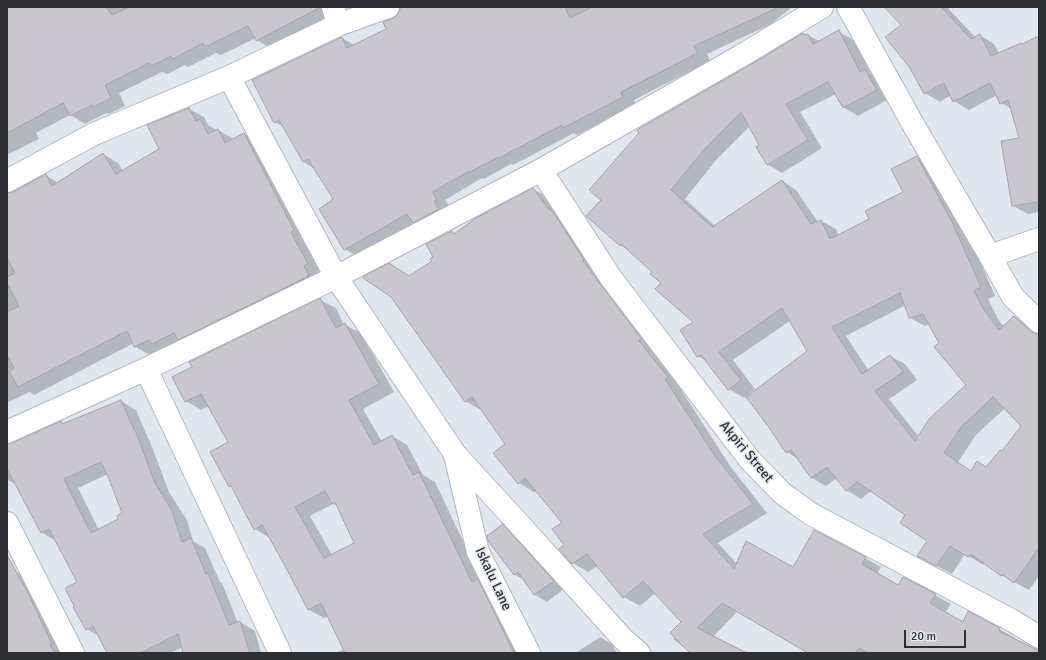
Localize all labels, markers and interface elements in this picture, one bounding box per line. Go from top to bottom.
street label: Akpiri Street [715,418,777,486]
street label: Iskalu Lane [471,545,515,613]
scale bar [906,622,968,648]
text: 20 m [911,629,936,644]

